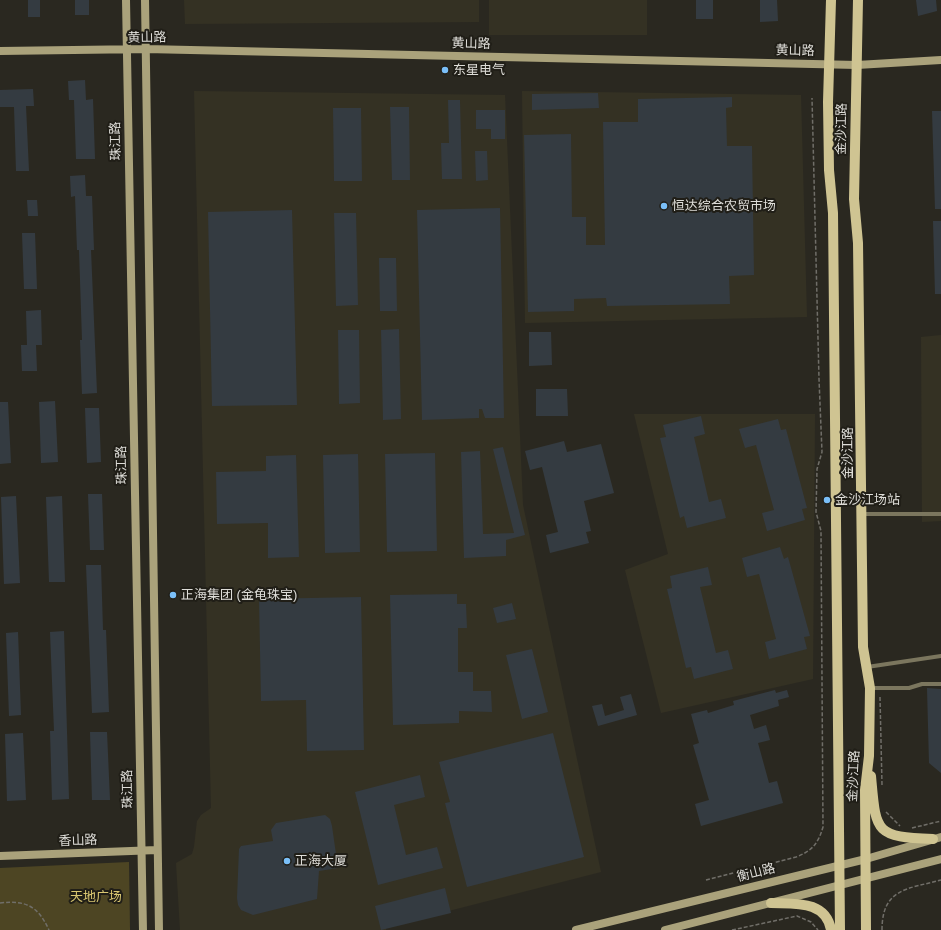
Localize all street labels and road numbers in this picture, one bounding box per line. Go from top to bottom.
street label: 黄山路 [127,30,167,46]
street label: 黄山路 [451,36,491,52]
street label: 黄山路 [775,43,815,59]
street label: 金沙江路 [834,103,850,155]
street label: 珠江路 [108,121,124,161]
street label: 金沙江路 [840,427,856,479]
street label: 珠江路 [114,445,130,485]
street label: 金沙江路 [845,750,863,802]
street label: 珠江路 [120,769,136,809]
street label: 香山路 [58,833,98,849]
street label: 衡山路 [735,861,777,885]

